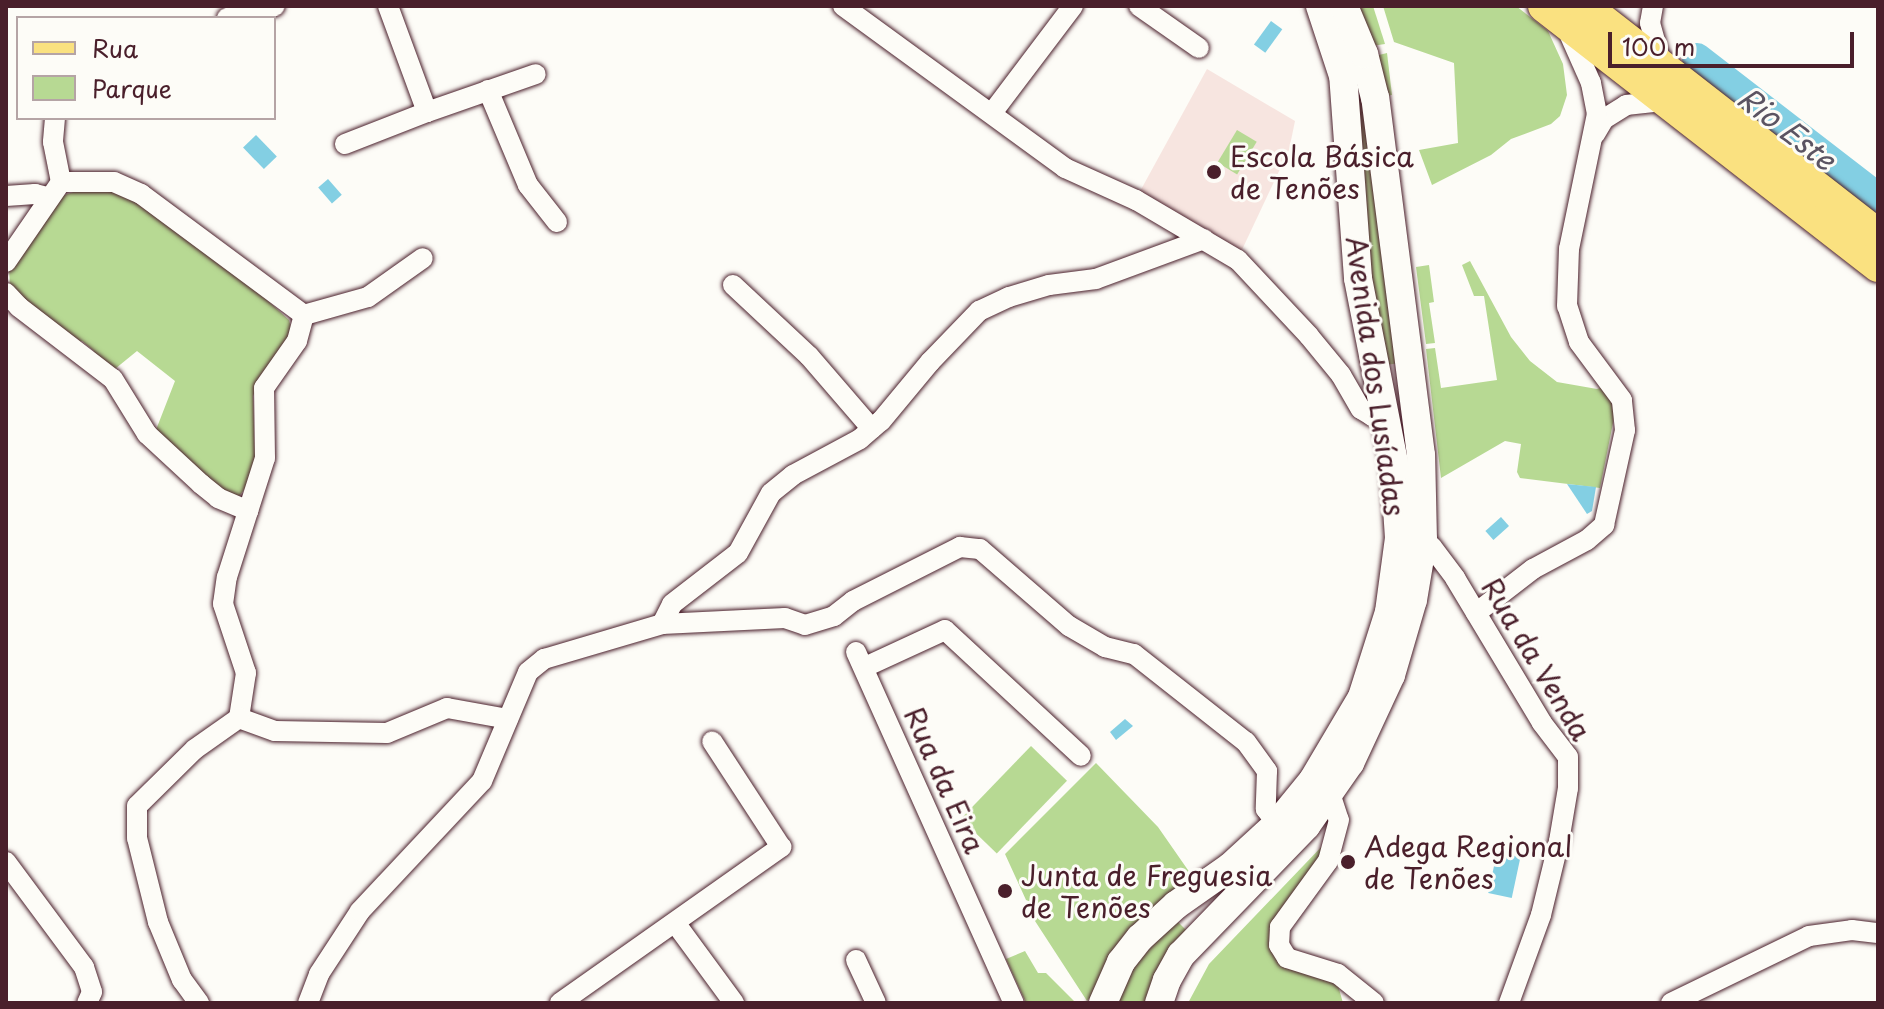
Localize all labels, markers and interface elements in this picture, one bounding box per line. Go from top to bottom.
legend [16,16,276,120]
scale bar [1612,16,1858,66]
text: 100 m [1622,28,1695,64]
text: Rua [92,30,138,66]
text: Parque [92,70,172,106]
water label: Rio Este [1730,78,1844,178]
place label: Escola Básica de Tenões [1230,139,1414,205]
marker: Escola Básica de Tenões [1205,163,1223,181]
street label: Avenida dos Lusíadas [1340,233,1412,519]
street label: Rua da Venda [1474,570,1600,748]
street label: Rua da Eira [897,700,993,860]
place label: Adega Regional de Tenões [1364,829,1573,895]
marker: Adega Regional de Tenões [1339,853,1357,871]
place label: Junta de Freguesia de Tenões [1021,858,1275,924]
marker: Junta de Freguesia de Tenões [996,882,1014,900]

